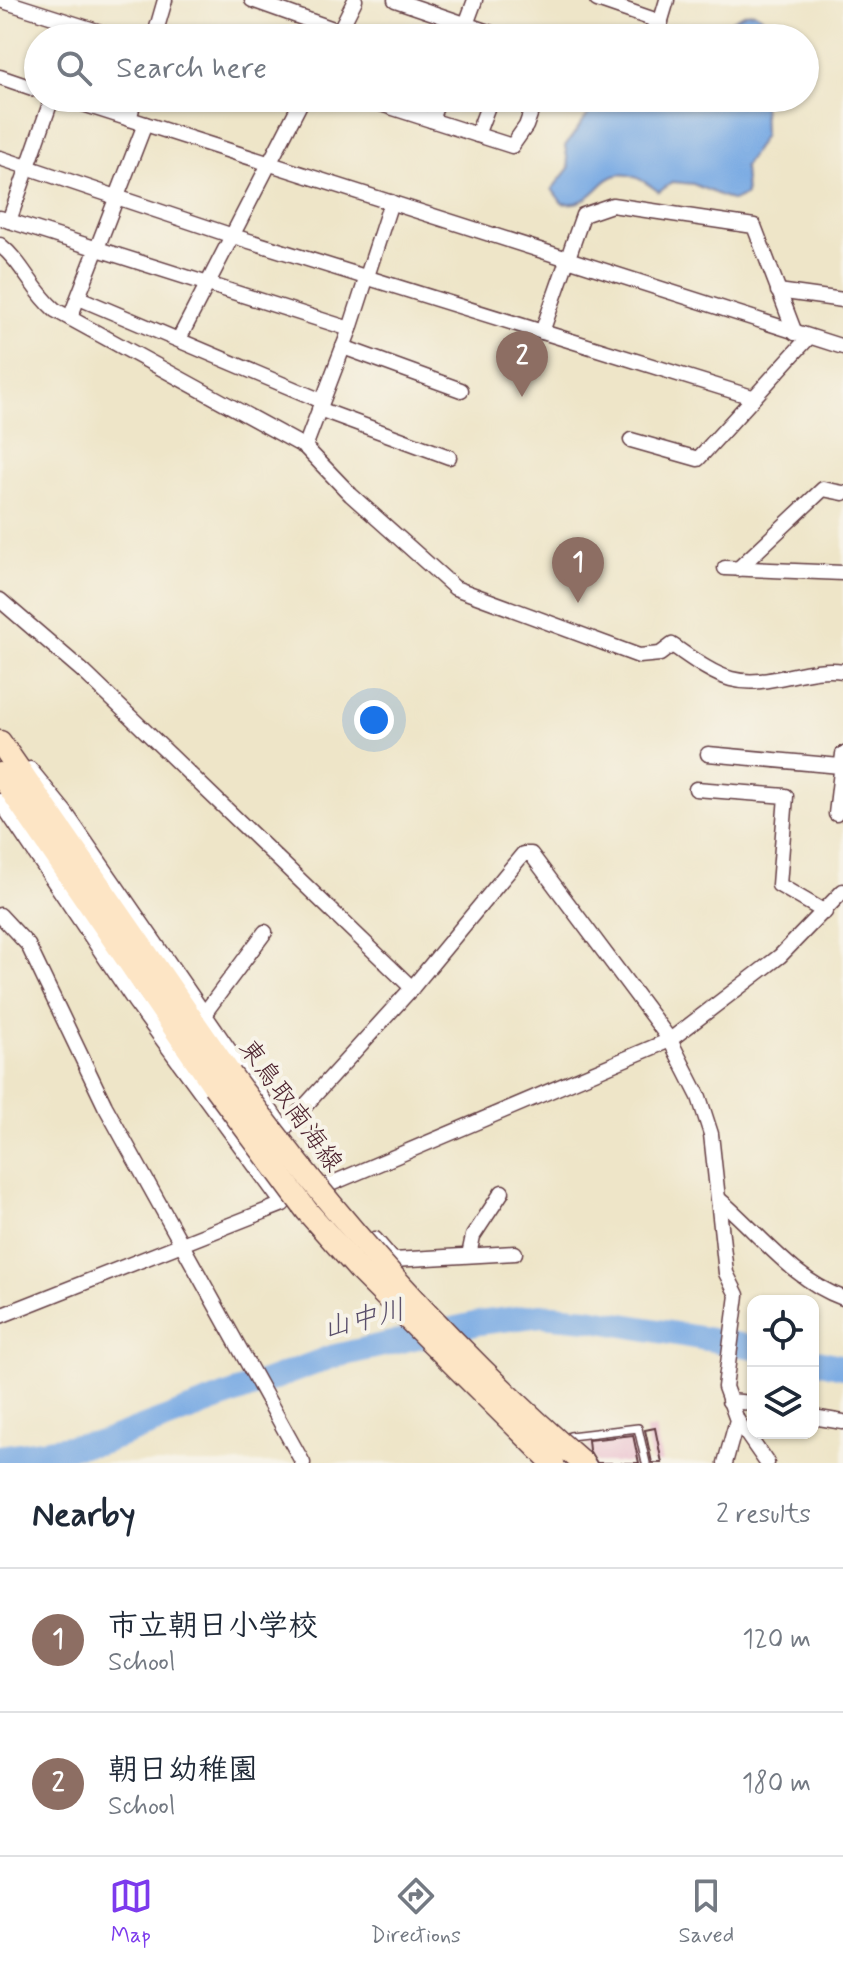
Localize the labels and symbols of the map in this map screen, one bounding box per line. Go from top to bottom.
pin: 2 [496,331,548,397]
pin: 1 [552,537,604,603]
your location [354,700,394,740]
street label: 東鳥取南海線 [230,1033,350,1179]
water label: 山中川 [319,1292,409,1348]

